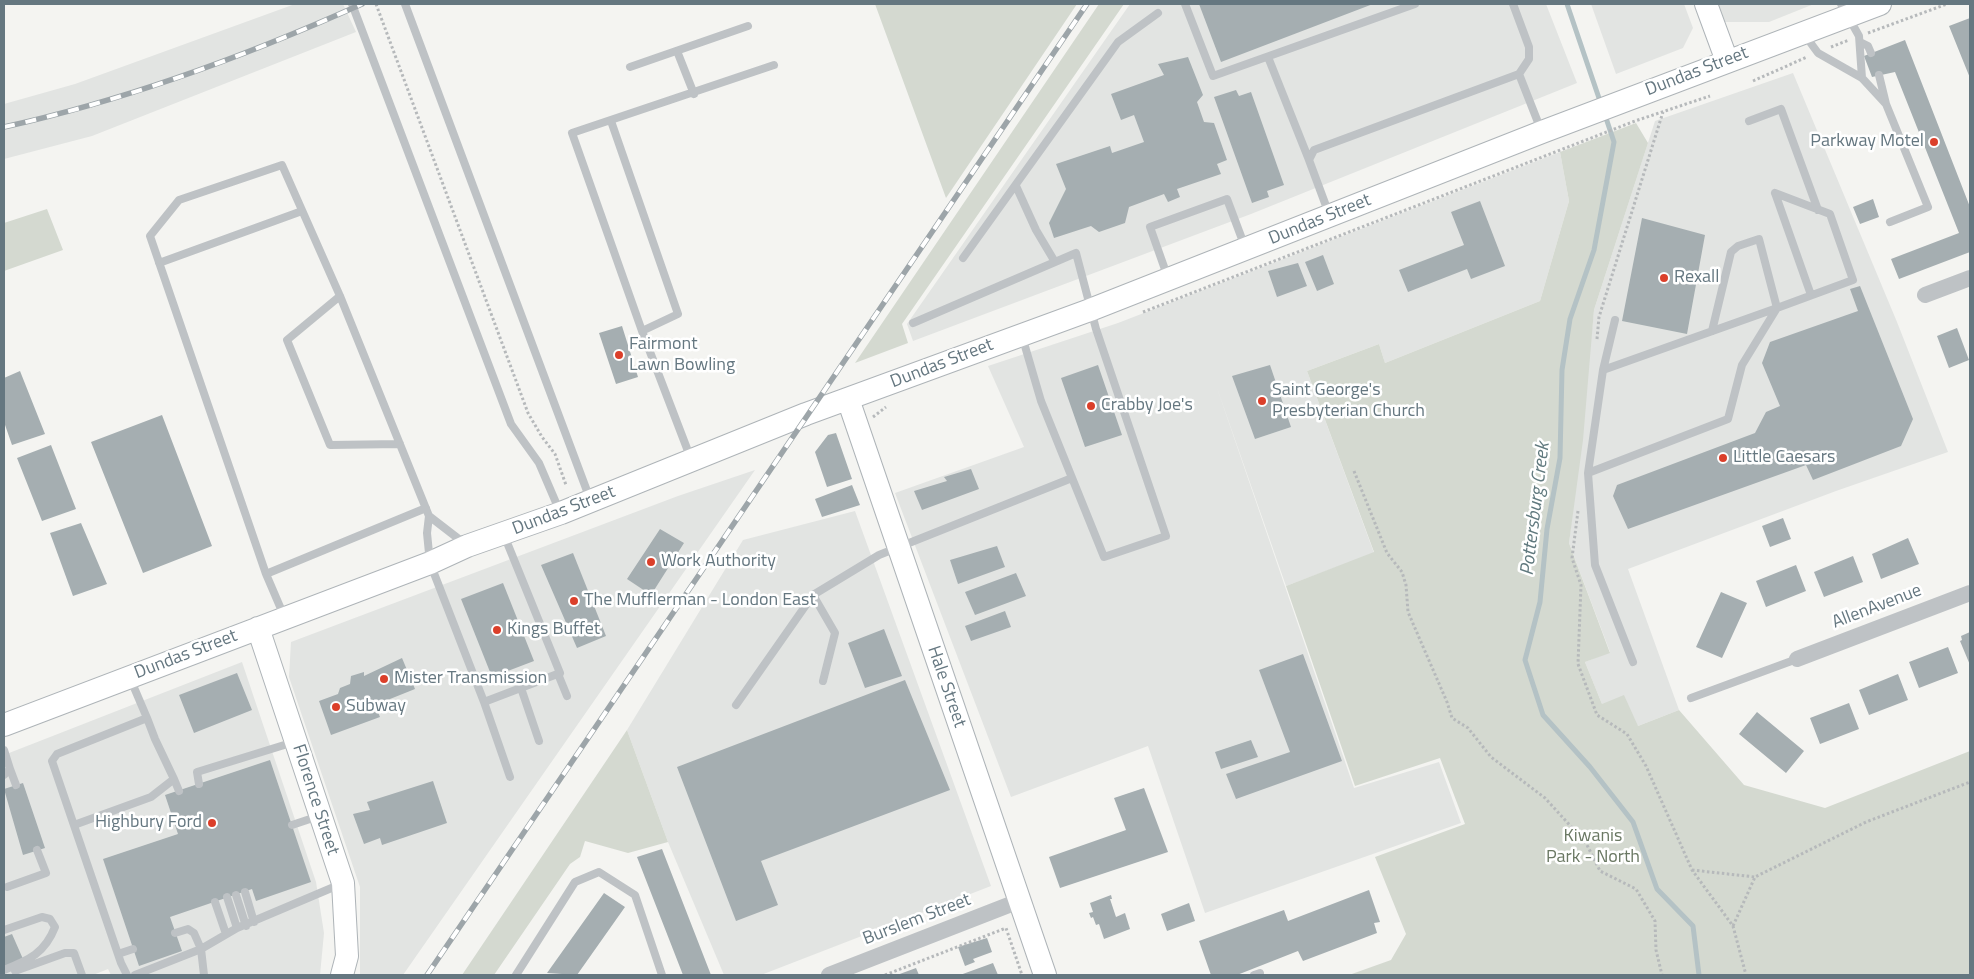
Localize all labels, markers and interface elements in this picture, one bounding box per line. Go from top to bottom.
street label: Dundas Street [1643,43,1751,101]
place label: Parkway Motel [1810,131,1924,153]
marker: Parkway Motel [1928,136,1940,148]
street label: Dundas Street [1266,190,1374,250]
place label: Rexall [1674,267,1719,289]
marker: Rexall [1658,272,1670,284]
place label: Fairmont Lawn Bowling [629,334,735,376]
street label: Dundas Street [888,335,996,393]
marker: Fairmont Lawn Bowling [613,349,625,361]
place label: Saint George's Presbyterian Church [1272,380,1425,422]
place label: Crabby Joe's [1101,395,1193,417]
marker: Saint George's Presbyterian Church [1256,395,1268,407]
marker: Crabby Joe's [1085,400,1097,412]
water label: Pottersburg Creek [1517,441,1555,577]
place label: Little Caesars [1733,447,1835,469]
marker: Little Caesars [1717,452,1729,464]
street label: Dundas Street [510,482,618,540]
place label: Work Authority [661,551,776,573]
marker: Work Authority [645,556,657,568]
street label: AllenAvenue [1829,580,1925,634]
place label: The Mufflerman - London East [584,590,816,612]
marker: The Mufflerman - London East [568,595,580,607]
place label: Kings Buffet [507,619,600,641]
marker: Kings Buffet [491,624,503,636]
street label: Dundas Street [132,626,240,684]
street label: Hale Street [922,643,970,731]
place label: Mister Transmission [394,668,547,690]
marker: Mister Transmission [378,673,390,685]
place label: Subway [346,696,406,718]
marker: Subway [330,701,342,713]
street label: Florence Street [287,742,343,858]
place label: Highbury Ford [95,812,202,834]
marker: Highbury Ford [206,817,218,829]
park label: Kiwanis Park - North [1546,826,1640,869]
street label: Burslem Street [860,890,974,950]

